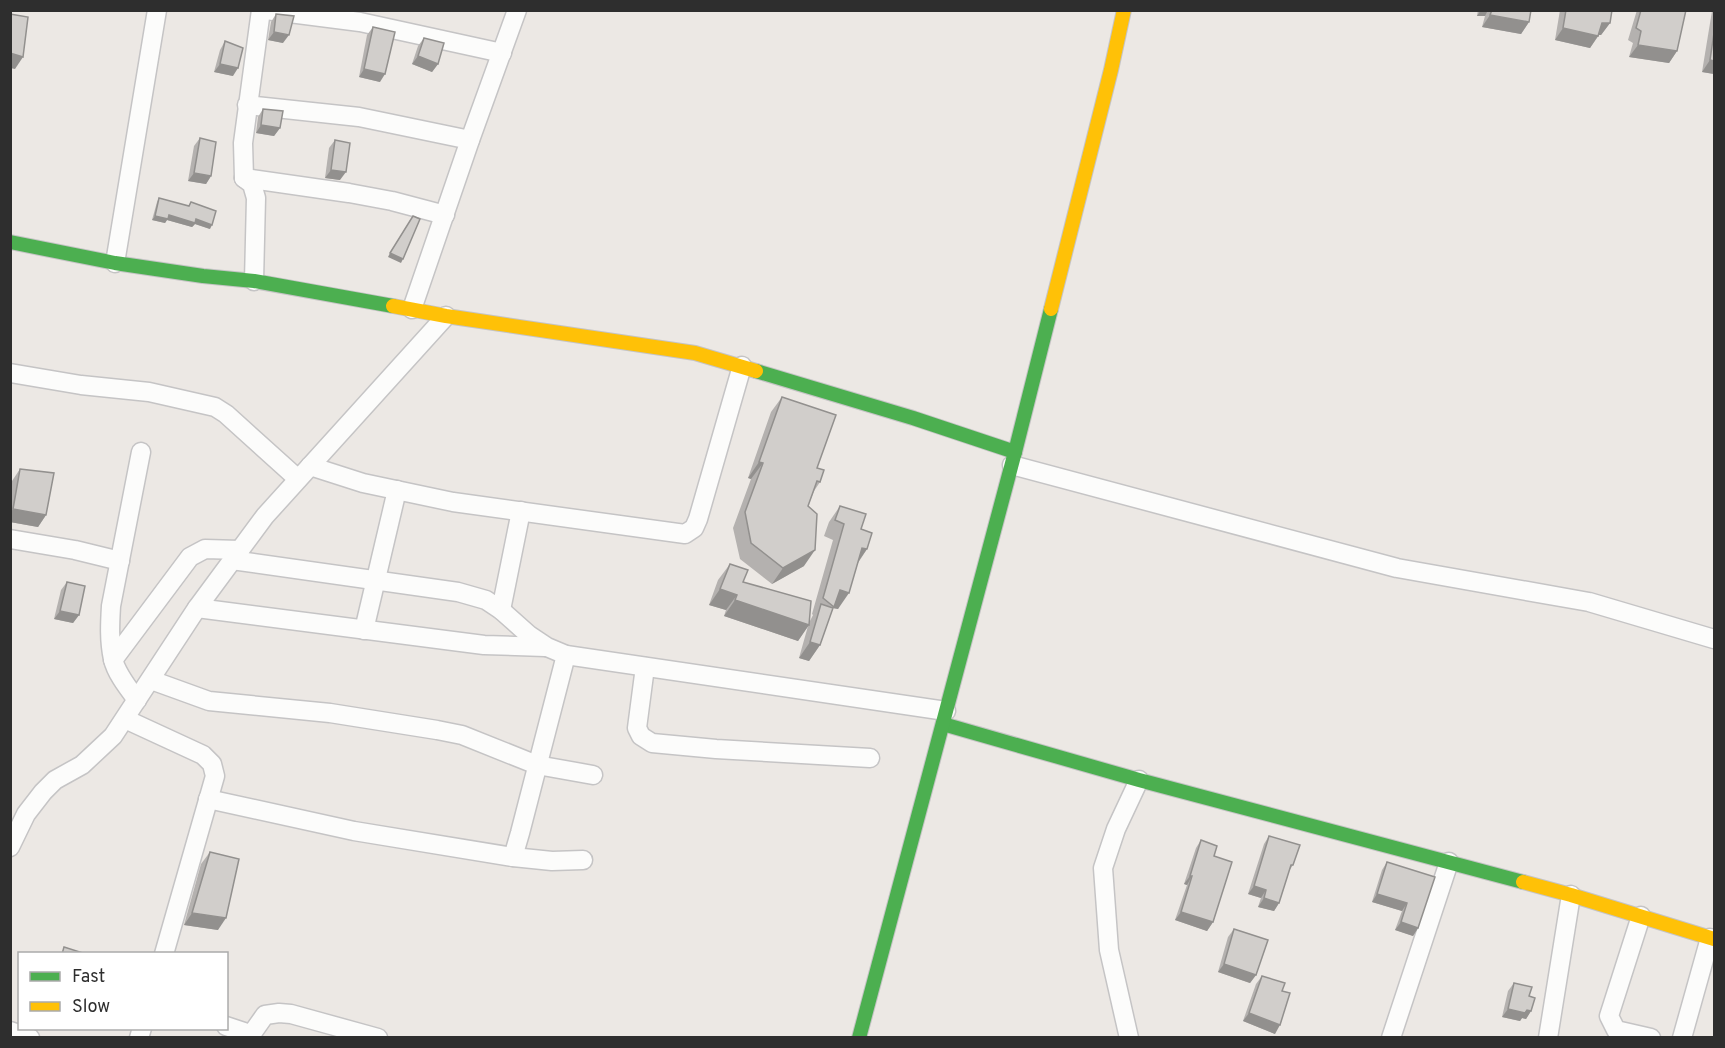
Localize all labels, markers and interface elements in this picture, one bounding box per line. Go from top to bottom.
legend [18,952,228,1030]
text: Fast [72,966,105,989]
text: Slow [72,996,110,1019]

